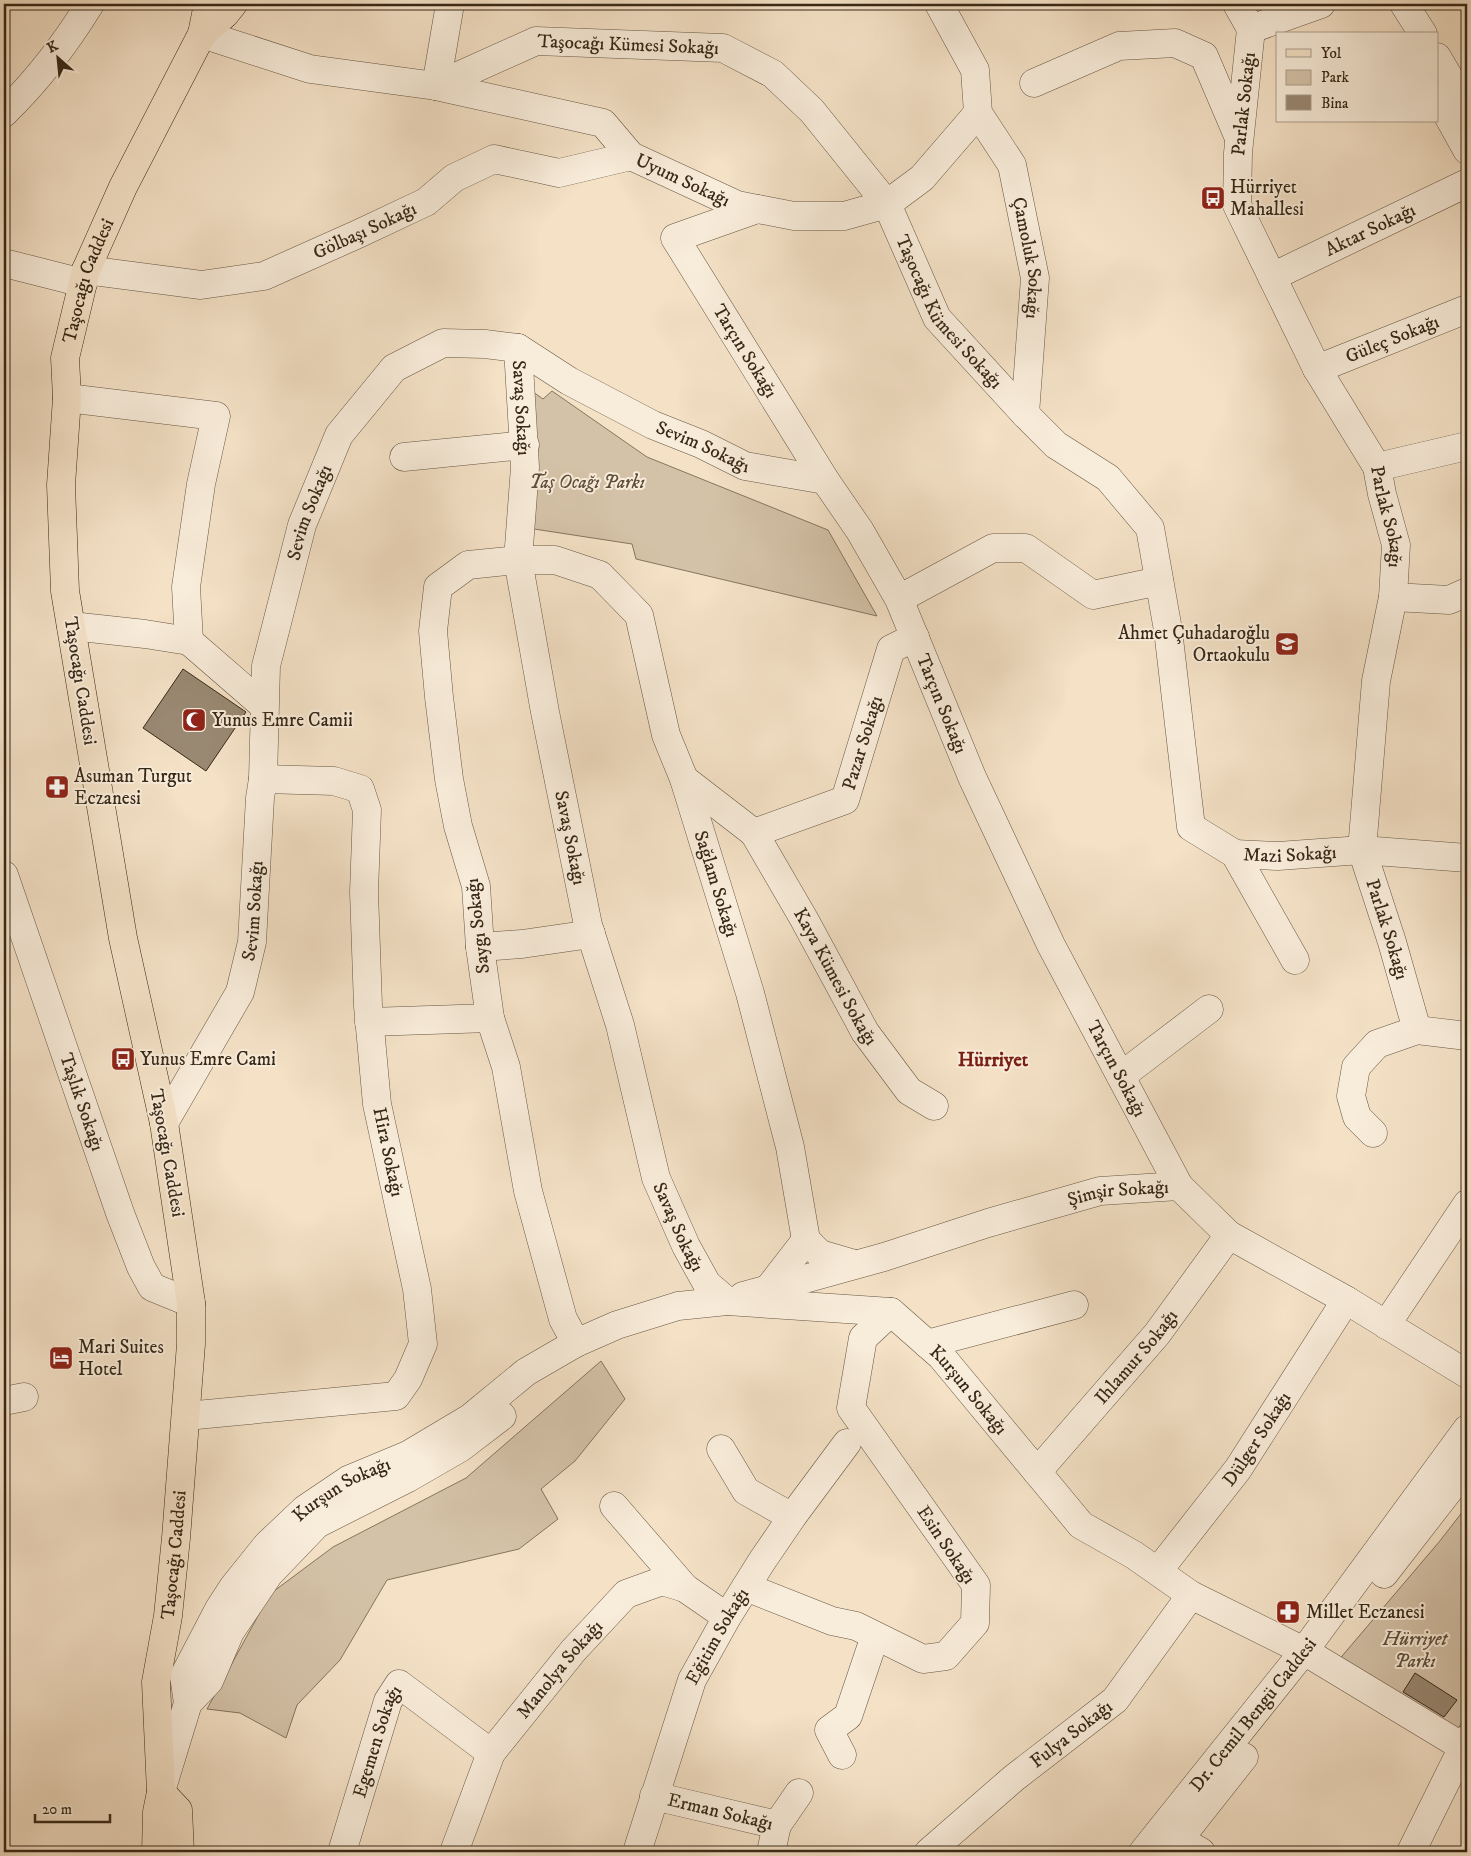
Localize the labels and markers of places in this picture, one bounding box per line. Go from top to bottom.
place label: Hürriyet Mahallesi [1230,176,1304,221]
bus stop icon: Hürriyet Mahallesi [1200,185,1226,211]
place label: Ahmet Çuhadaroğlu Ortaokulu [1118,622,1270,667]
school or university icon: Ahmet Çuhadaroğlu Ortaokulu [1274,631,1300,657]
mosque icon: Yunus Emre Camii [181,707,207,733]
place label: Yunus Emre Camii [212,709,353,732]
place label: Asuman Turgut Eczanesi [74,765,192,810]
pharmacy icon: Asuman Turgut Eczanesi [44,774,70,800]
bus stop icon: Yunus Emre Cami [110,1046,136,1072]
place label: Yunus Emre Cami [140,1048,276,1071]
place label: Mari Suites Hotel [78,1336,164,1381]
hotel icon: Mari Suites Hotel [48,1345,74,1371]
pharmacy icon: Millet Eczanesi [1275,1599,1301,1625]
place label: Millet Eczanesi [1306,1601,1425,1624]

